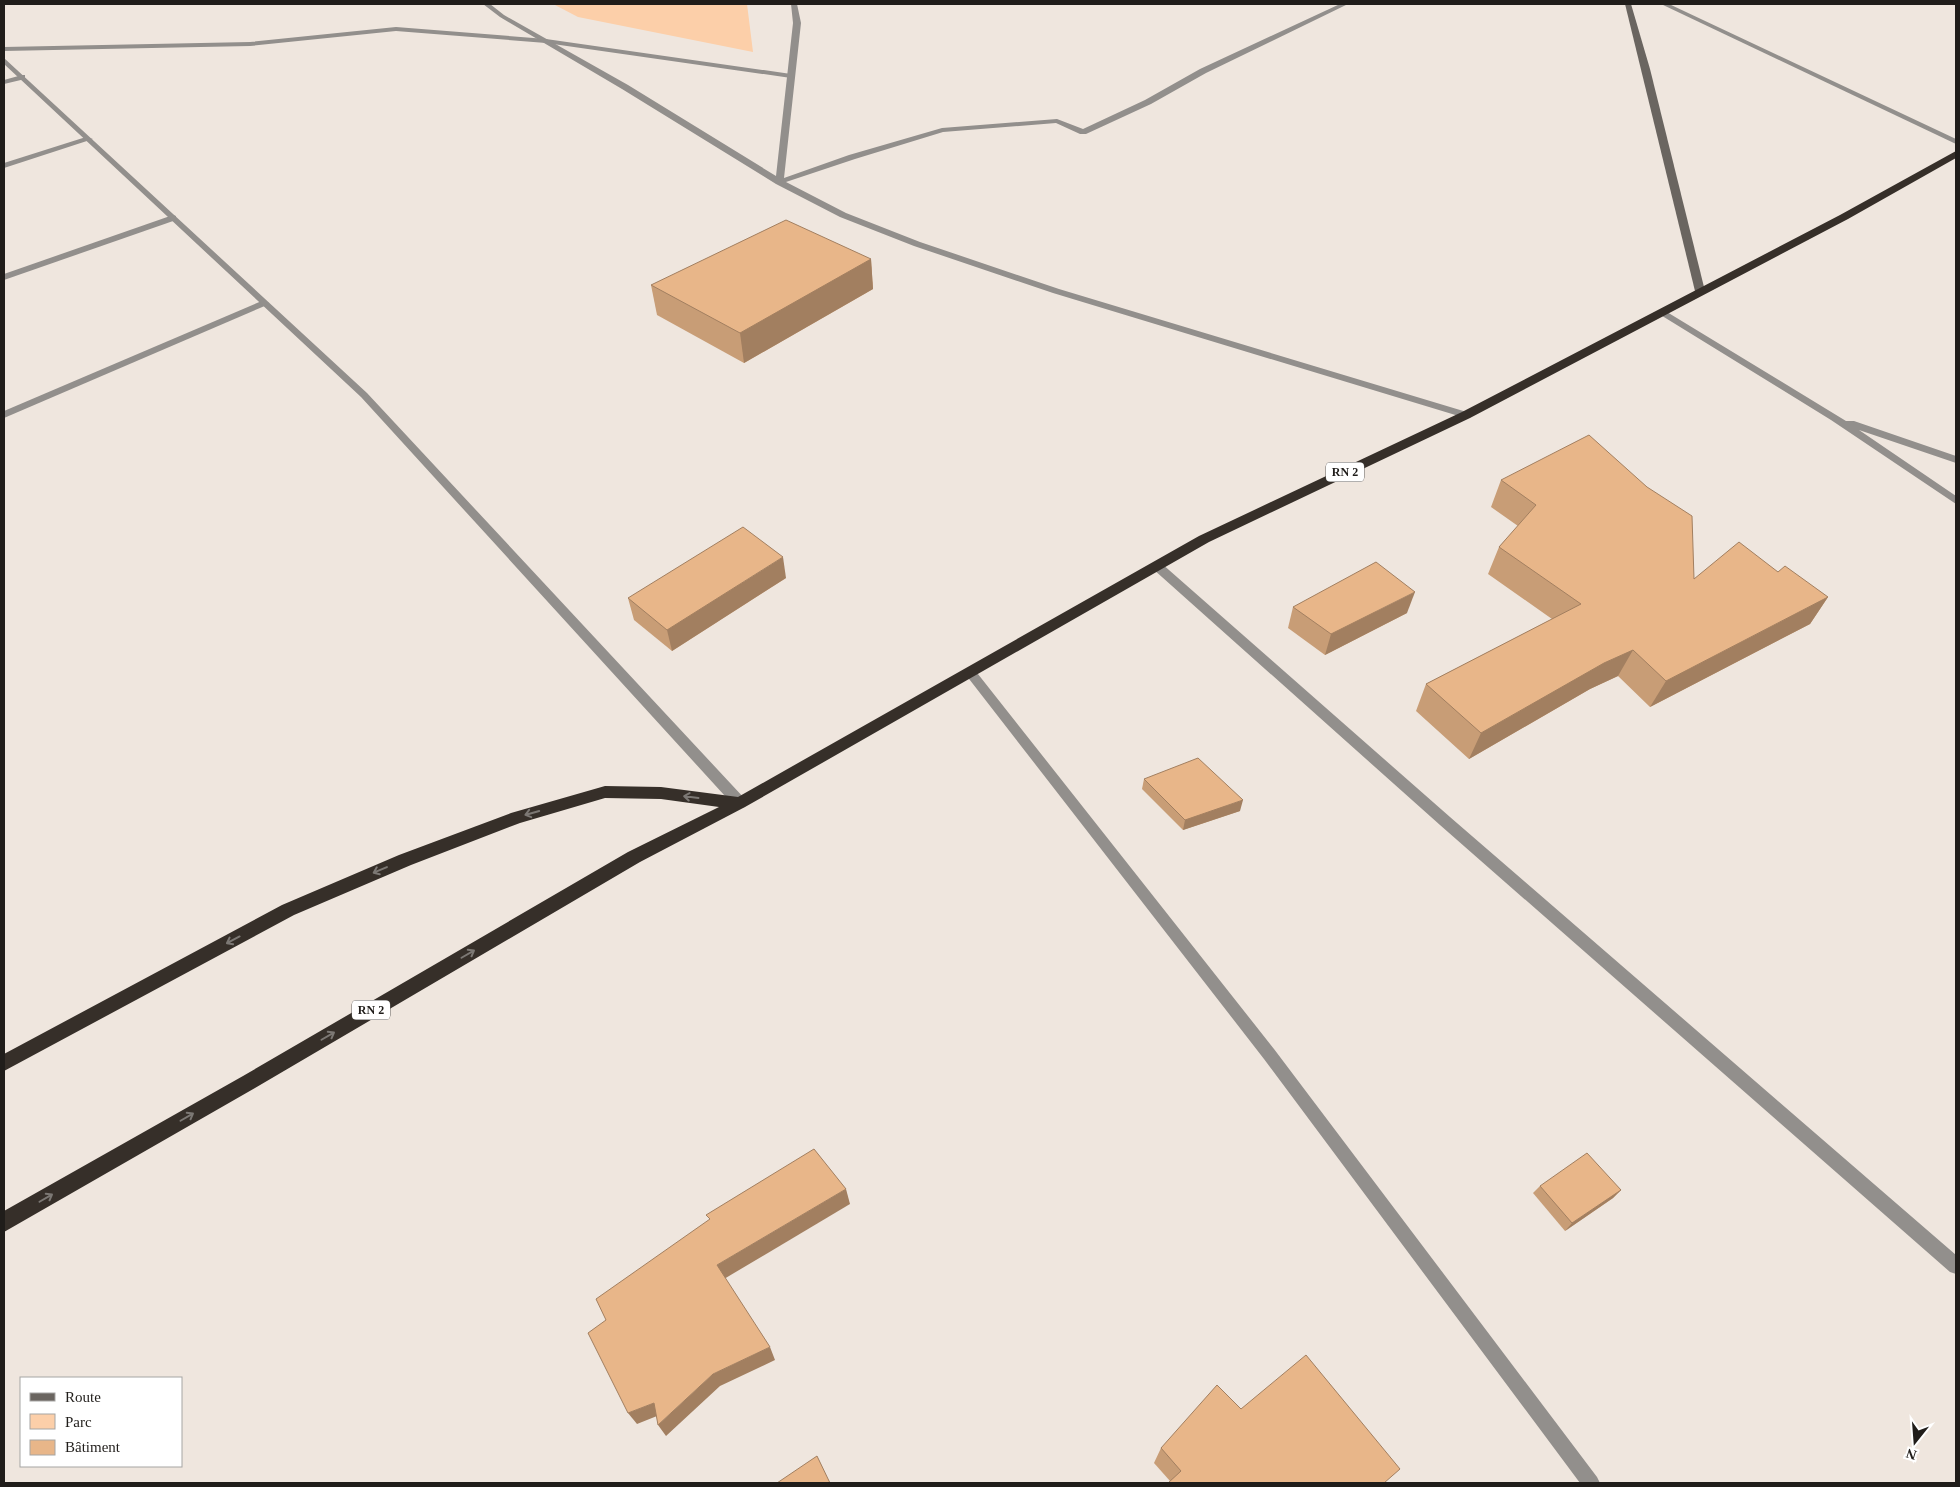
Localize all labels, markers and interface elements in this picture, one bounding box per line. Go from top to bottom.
road number: RN 2 [1326,462,1364,482]
one-way arrow [684,792,700,802]
one-way arrow [524,808,540,818]
one-way arrow [373,866,388,876]
one-way arrow [227,935,241,945]
one-way arrow [461,948,475,958]
road number: RN 2 [352,1000,390,1020]
one-way arrow [320,1030,334,1040]
one-way arrow [180,1112,195,1122]
one-way arrow [38,1192,53,1202]
legend [20,1377,182,1467]
text: Route [65,1389,101,1405]
text: Parc [65,1414,92,1430]
north arrow [1890,1417,1940,1467]
text: Bâtiment [65,1439,121,1455]
text: N [1904,1445,1918,1463]

